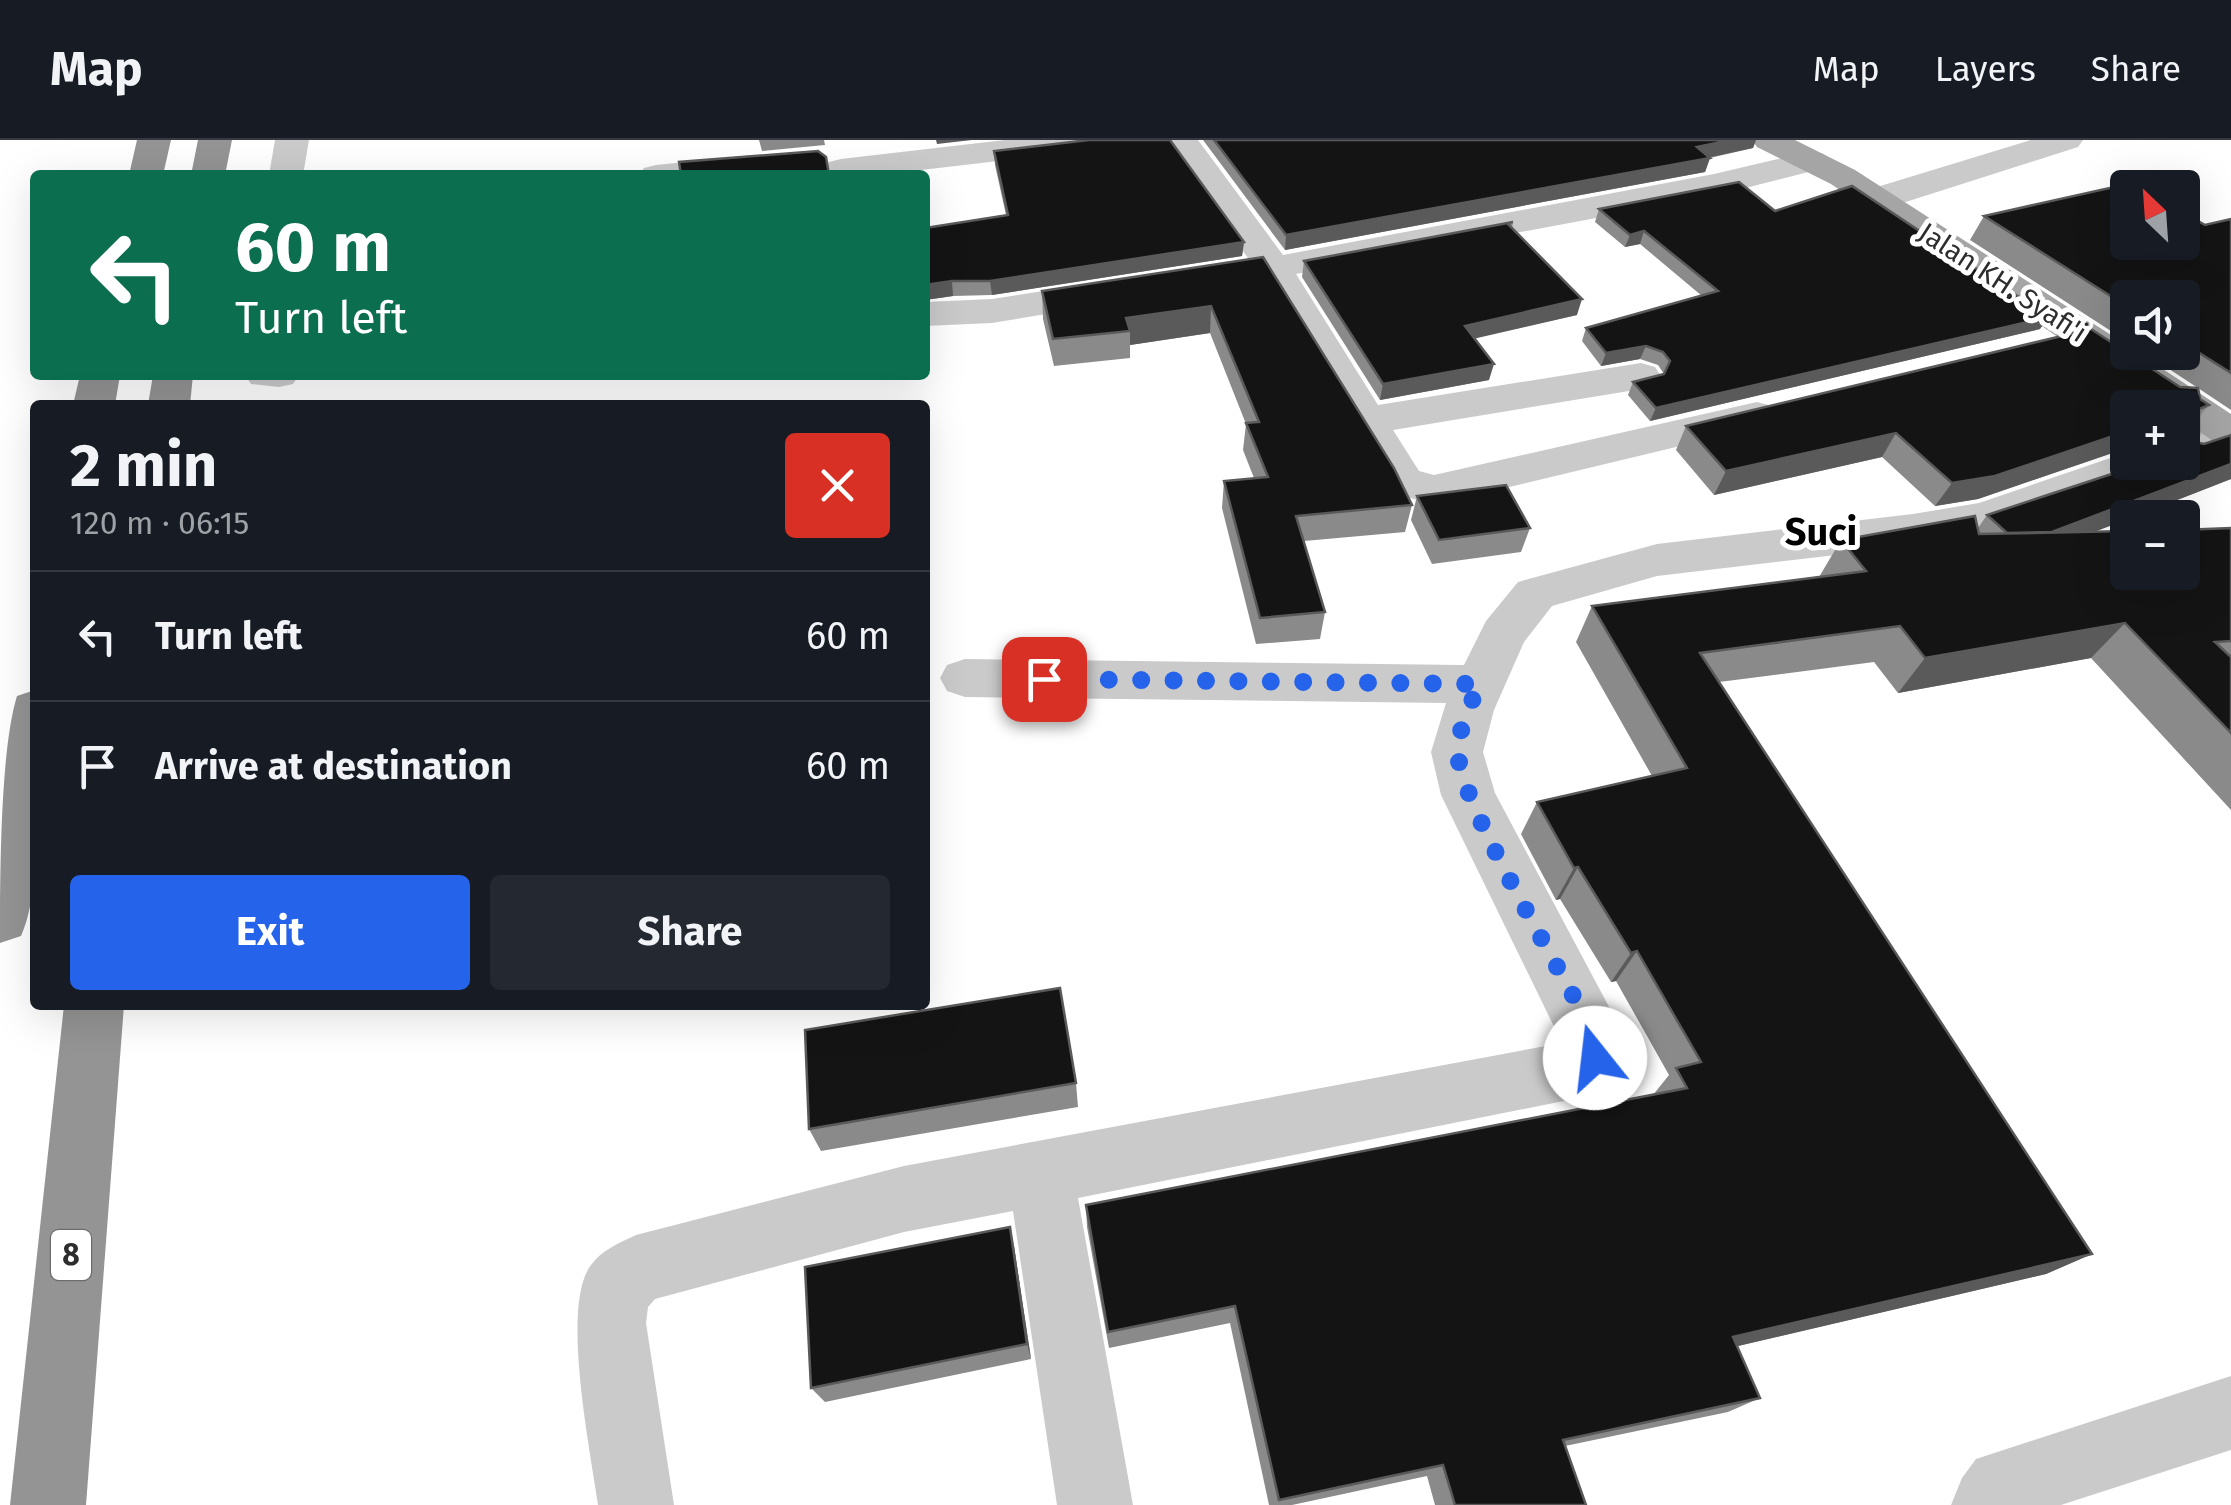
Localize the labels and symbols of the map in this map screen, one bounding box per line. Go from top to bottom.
north arrow [2110,170,2200,260]
street label: Jalan KH. Syafi'i [1912,216,2093,349]
district label: Suci [1785,509,1857,555]
pin [1002,637,1087,722]
position arrow [1543,1006,1647,1110]
road number: 8 [51,1230,91,1280]

